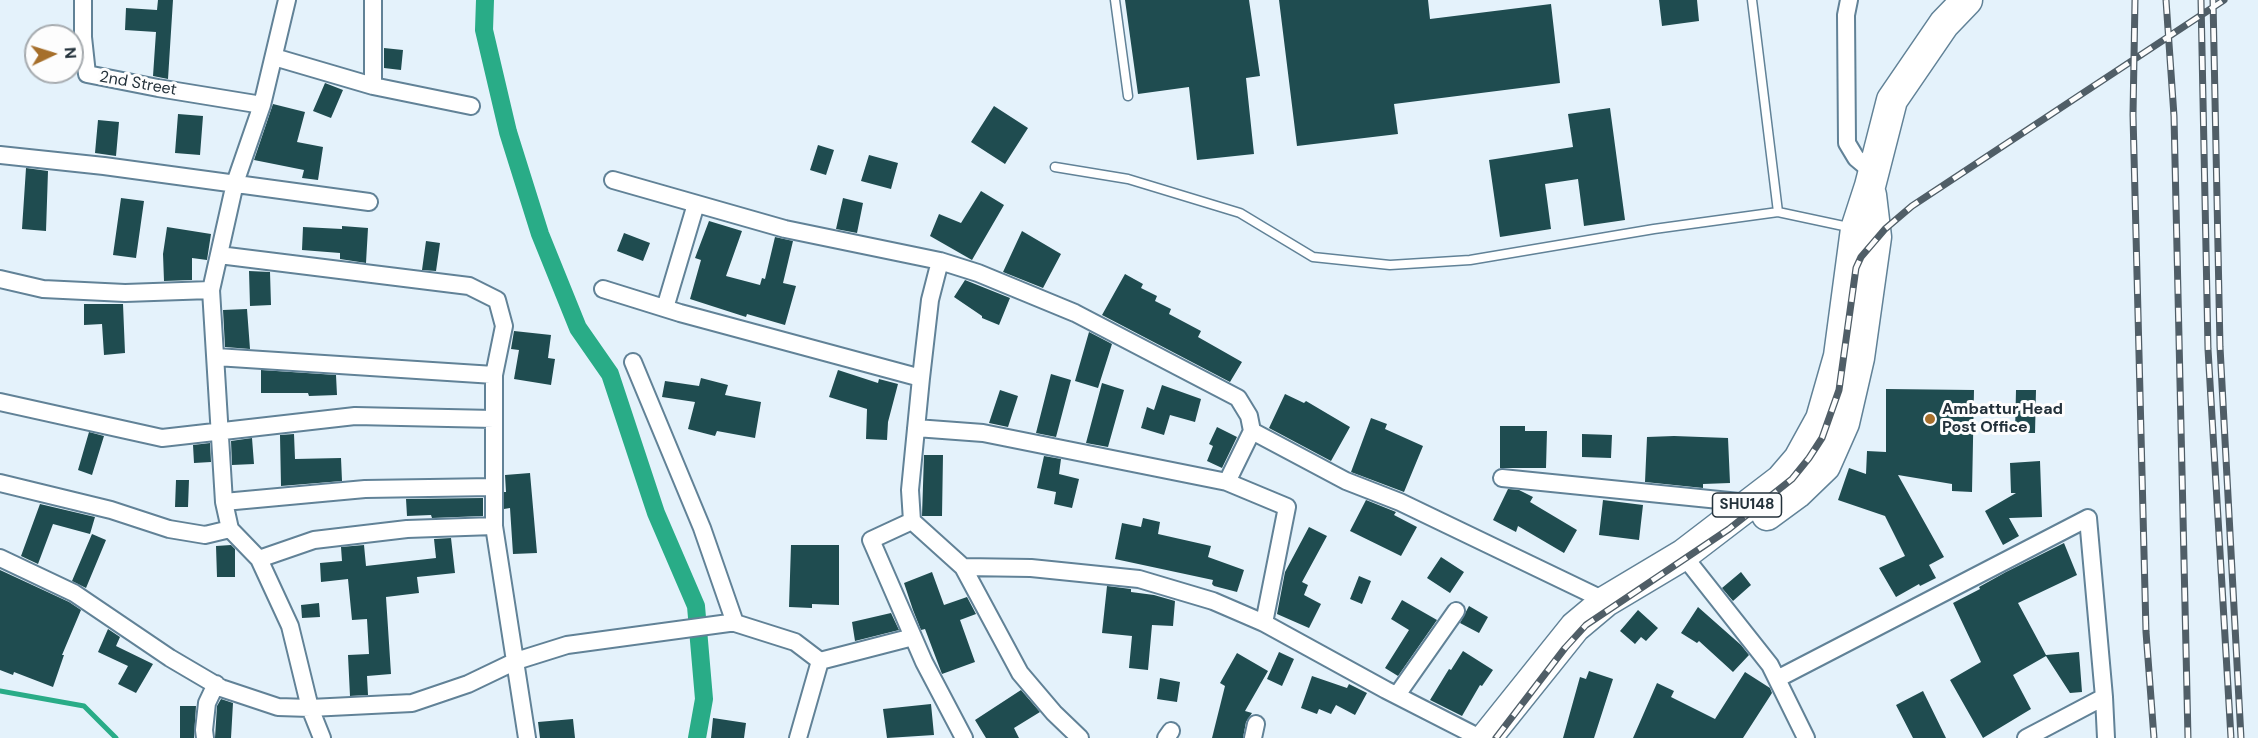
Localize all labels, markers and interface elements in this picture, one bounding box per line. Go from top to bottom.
north arrow [24,24,84,84]
text: N [60,46,81,59]
street label: 2nd Street [98,68,178,100]
place label: Ambattur Head Post Office [1942,400,2063,438]
marker: Ambattur Head Post Office [1923,412,1937,426]
road number: SHU148 [1712,493,1782,517]

